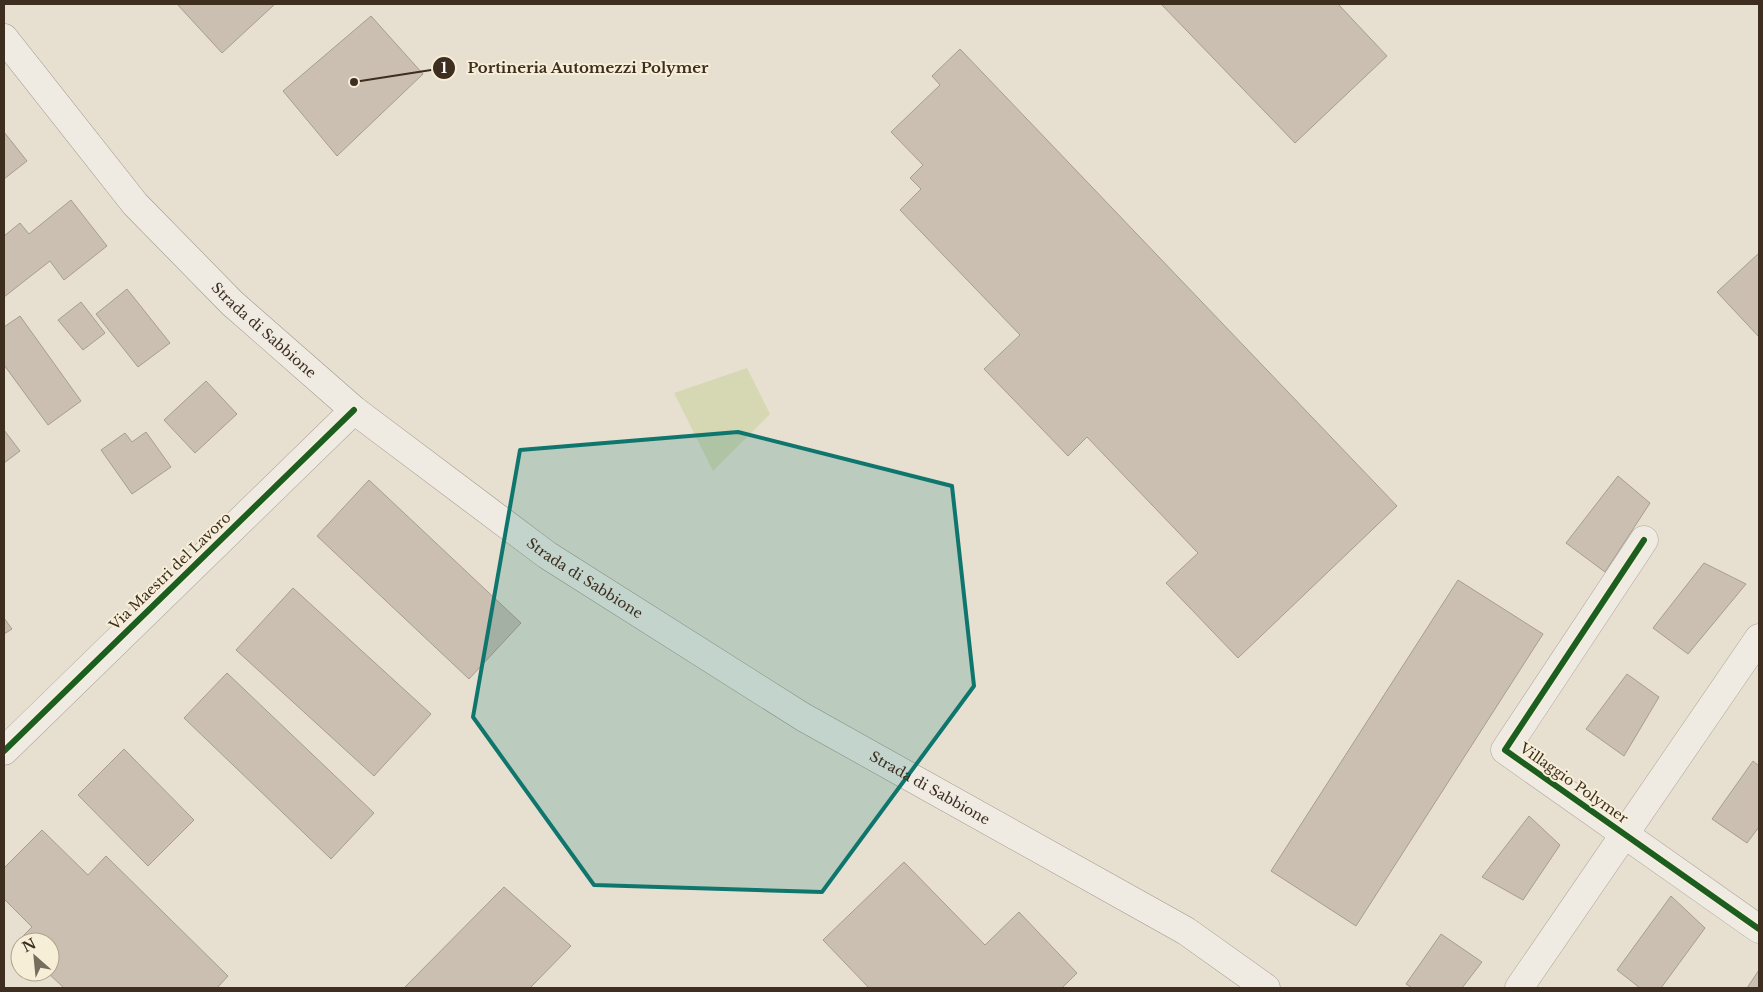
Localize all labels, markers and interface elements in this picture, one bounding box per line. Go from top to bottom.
callout: Portineria Automezzi Polymer [432,53,719,83]
text: 1 [441,58,448,77]
text: Portineria Automezzi Polymer [467,58,709,77]
street label: Strada di Sabbione [208,279,320,382]
street label: Via Maestri del Lavoro [105,508,235,634]
street label: Strada di Sabbione [523,534,646,622]
street label: Villaggio Polymer [1515,738,1632,827]
street label: Strada di Sabbione [867,747,993,829]
north arrow [10,932,60,982]
text: N [19,934,39,956]

